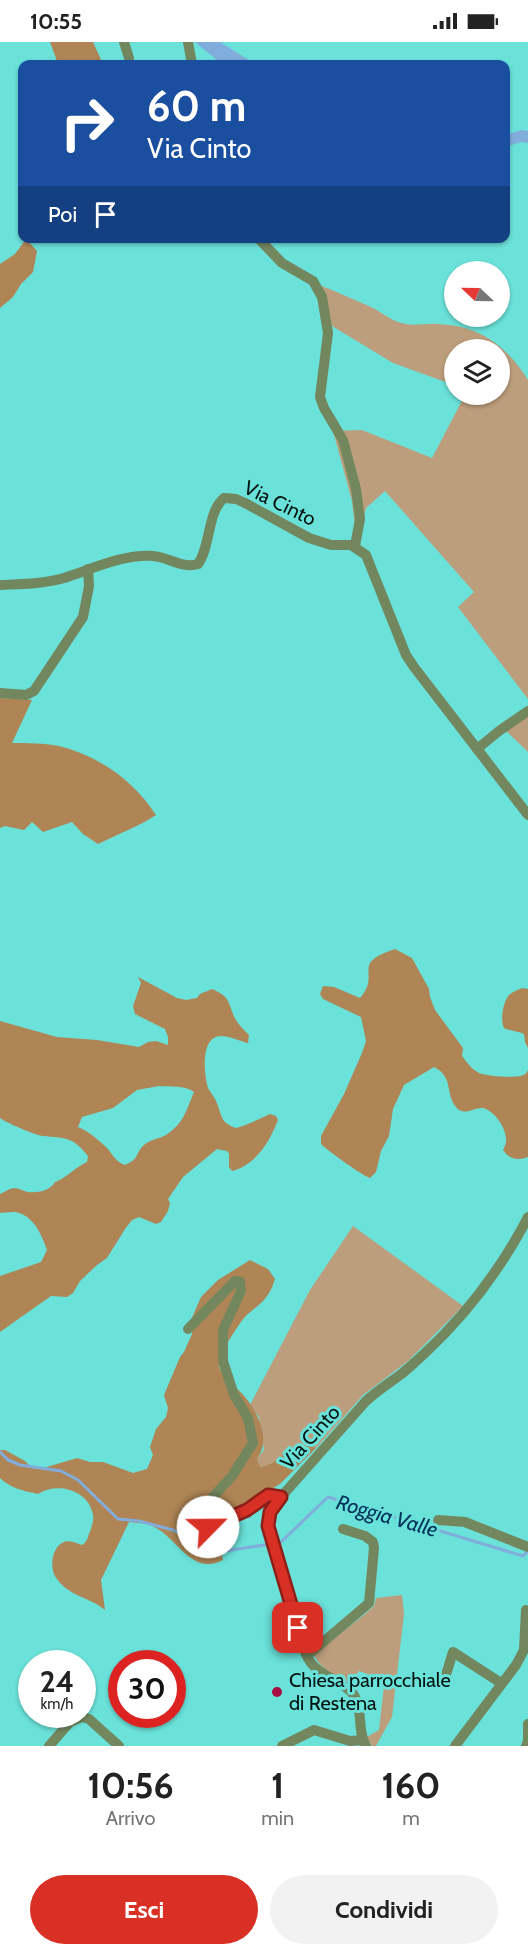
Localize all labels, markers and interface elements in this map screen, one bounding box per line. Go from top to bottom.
text: 10:55 [30,8,82,35]
text: 60 m [147,80,246,132]
icon: right [48,84,126,162]
text: Via Cinto [147,132,251,165]
icon: arrive [89,198,122,231]
text: Poi [48,201,77,228]
north arrow [444,261,510,327]
map controls [444,261,510,405]
button: layers [444,339,510,405]
street label: Via Cinto [240,475,320,531]
street label: Via Cinto [275,1400,345,1474]
water label: Roggia Valle [334,1489,441,1542]
position arrow [176,1495,240,1559]
pin [272,1602,323,1653]
icon: arrive [281,1611,314,1644]
speed limit sign: 30 [108,1650,186,1728]
text: 24 [40,1663,74,1700]
place label: Chiesa parrocchiale di Restena [289,1668,451,1715]
marker: Chiesa parrocchiale di Restena [270,1685,284,1699]
text: km/h [41,1695,73,1713]
text: 10:56 [87,1763,174,1807]
text: 1 [271,1763,284,1807]
text: 160 [382,1763,441,1807]
text: Arrivo [106,1806,156,1830]
text: min [261,1806,294,1830]
text: m [402,1806,420,1830]
button: Esci [30,1875,258,1944]
button: Condividi [270,1875,498,1944]

